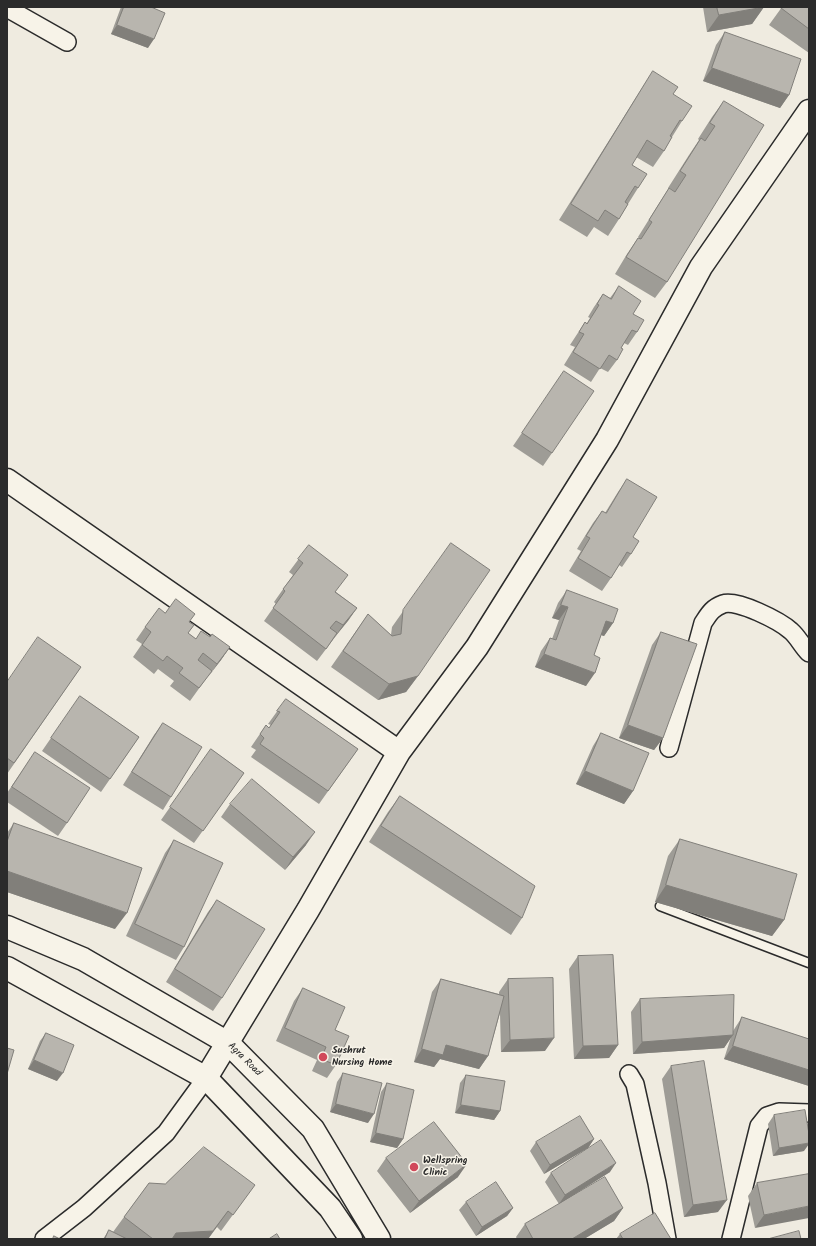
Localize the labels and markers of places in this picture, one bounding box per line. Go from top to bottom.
place label: Sushrut Nursing Home [332,1045,392,1068]
marker: Sushrut Nursing Home [317,1051,329,1063]
place label: Wellspring Clinic [423,1155,468,1178]
marker: Wellspring Clinic [408,1161,420,1173]

